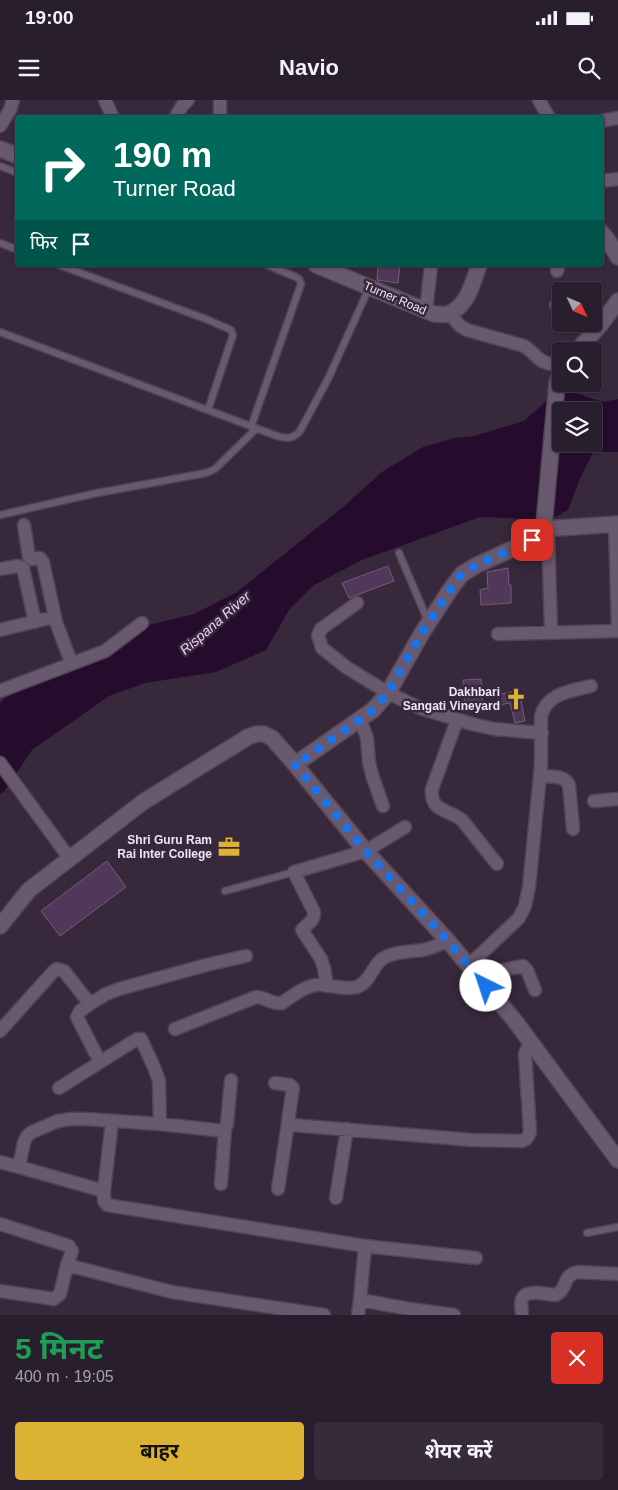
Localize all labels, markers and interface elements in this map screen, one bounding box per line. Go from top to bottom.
text: 19:00 [25,7,74,28]
icon: menu [15,54,43,82]
icon: search [575,54,603,82]
text: Navio [279,55,339,80]
icon: right [30,135,95,200]
text: 190 m [113,135,212,174]
text: Turner Road [113,176,236,201]
icon: arrive [67,230,95,258]
text: फिर [30,232,57,253]
street label: Turner Road [361,278,429,318]
north arrow [552,282,602,332]
map controls [552,282,602,452]
button: search [552,342,602,392]
button: layers [552,402,602,452]
pin [511,519,553,561]
icon: arrive [518,526,546,554]
water label: Rispana River [177,587,254,658]
place label: Dakhbari Sangati Vineyard [403,685,500,713]
church icon: Dakhbari Sangati Vineyard [503,686,529,712]
place label: Shri Guru Ram Rai Inter College [117,833,212,861]
office icon: Shri Guru Ram Rai Inter College [216,834,242,860]
position arrow [459,959,511,1011]
text: 5 मिनट [15,1332,103,1365]
button: close [551,1332,603,1384]
text: 400 m · 19:05 [15,1368,114,1385]
button: बाहर [15,1422,304,1480]
button: शेयर करें [314,1422,603,1480]

